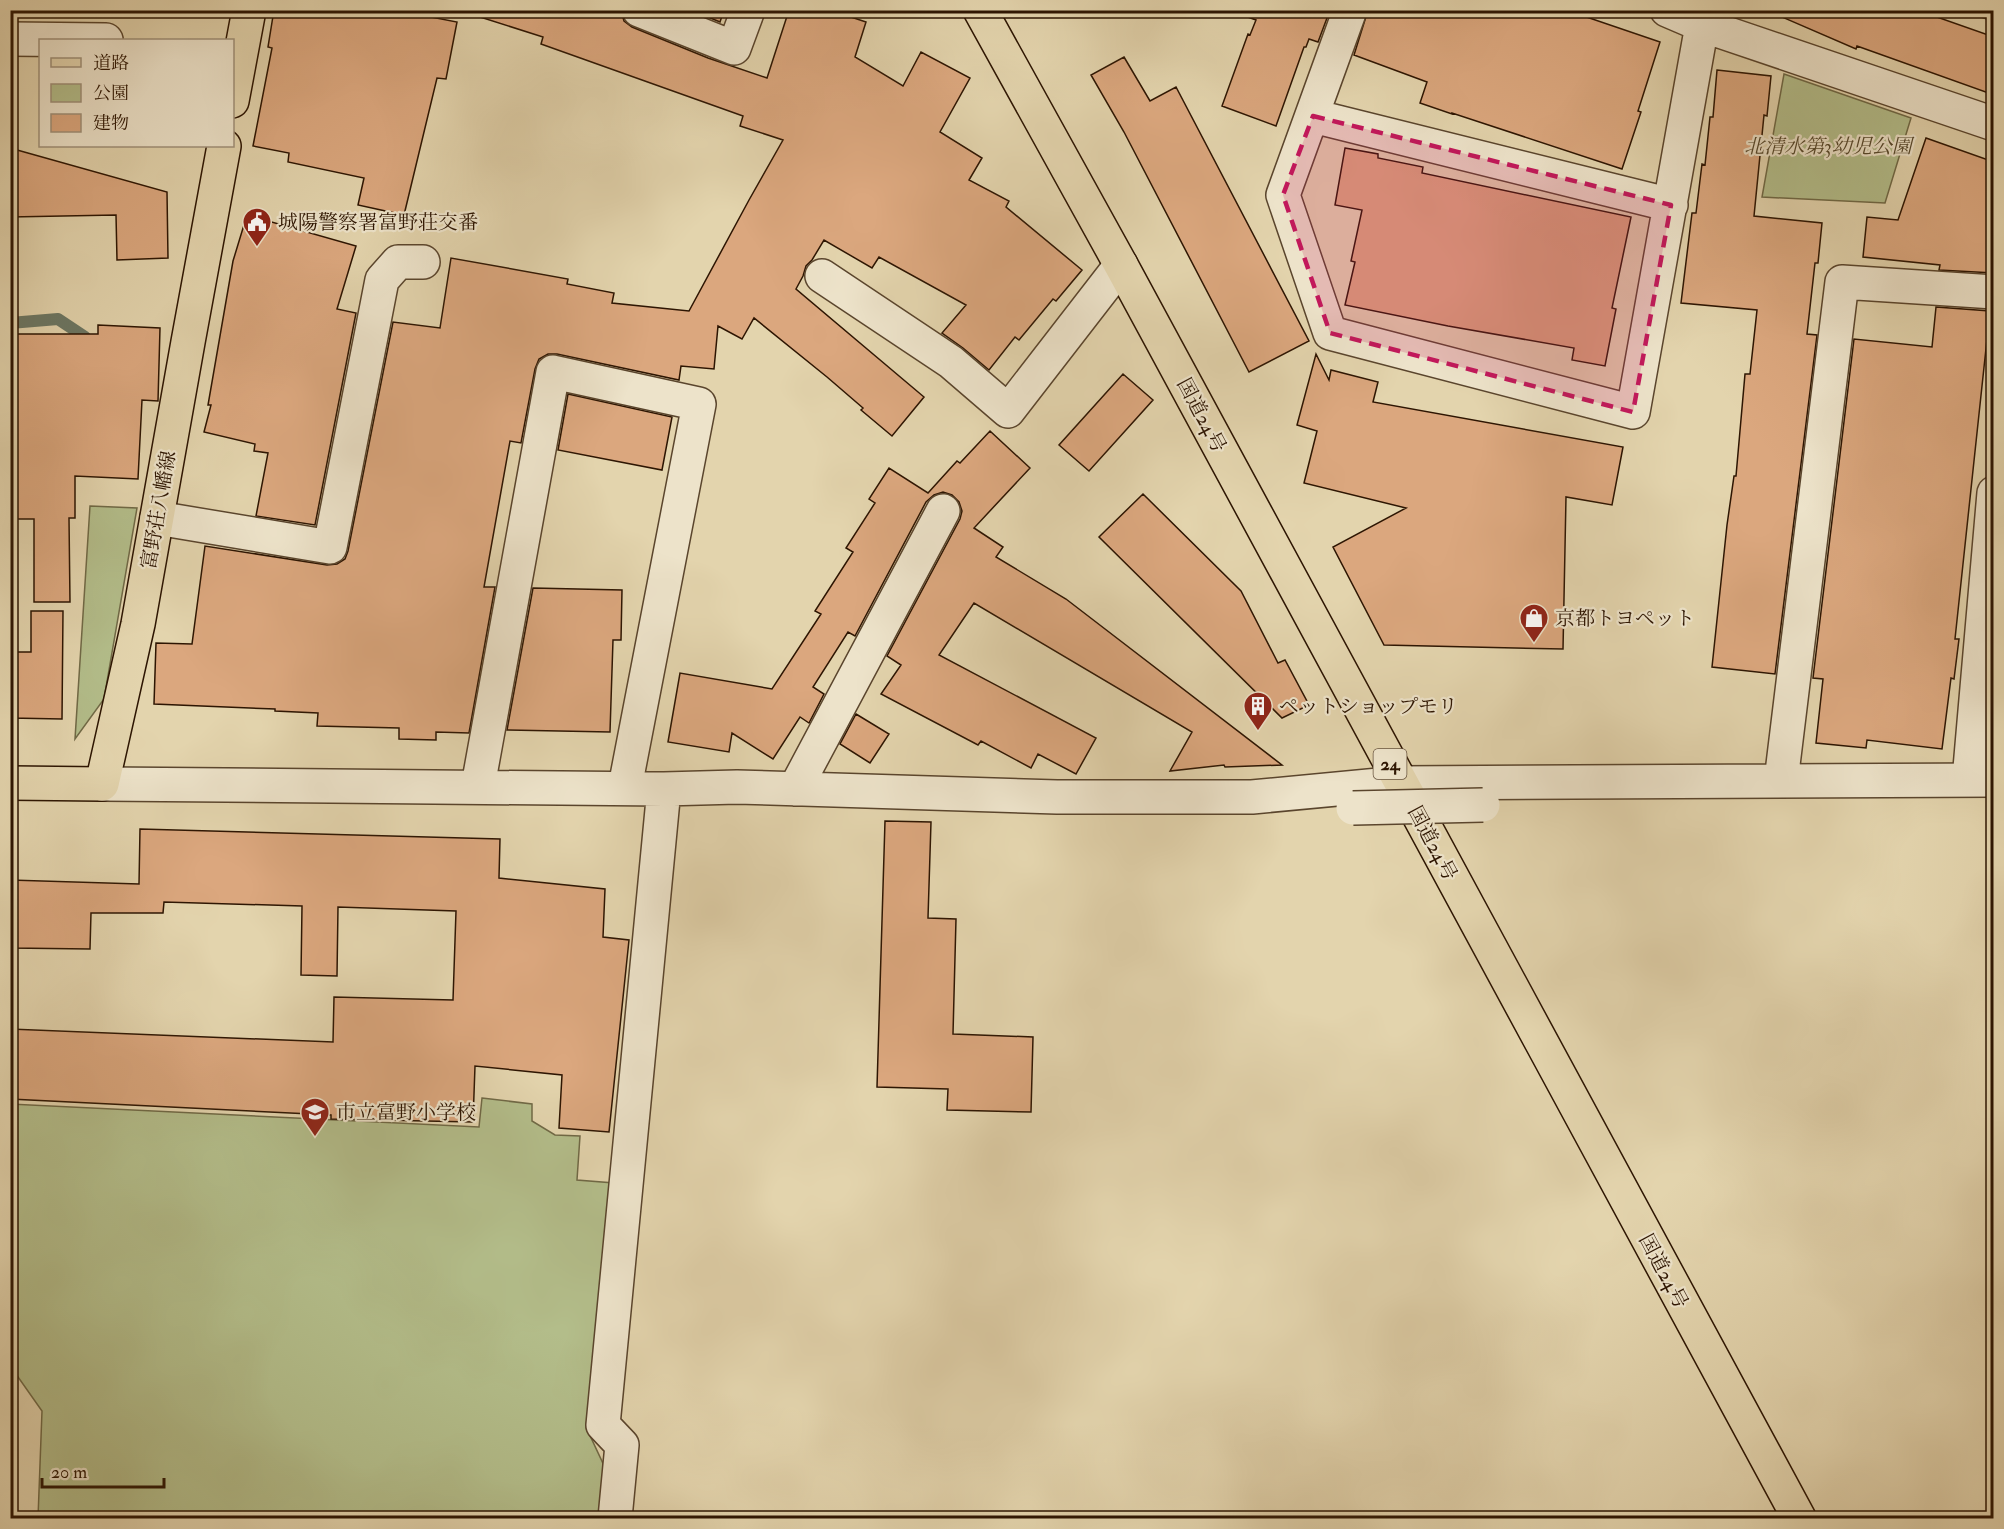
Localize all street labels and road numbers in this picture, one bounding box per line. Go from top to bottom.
street label: 国道24号 [1172,374,1232,457]
street label: 富野荘八幡線 [136,449,181,571]
road number: 24 [1374,749,1406,779]
street label: 国道24号 [1403,802,1463,885]
street label: 国道24号 [1634,1230,1694,1313]

